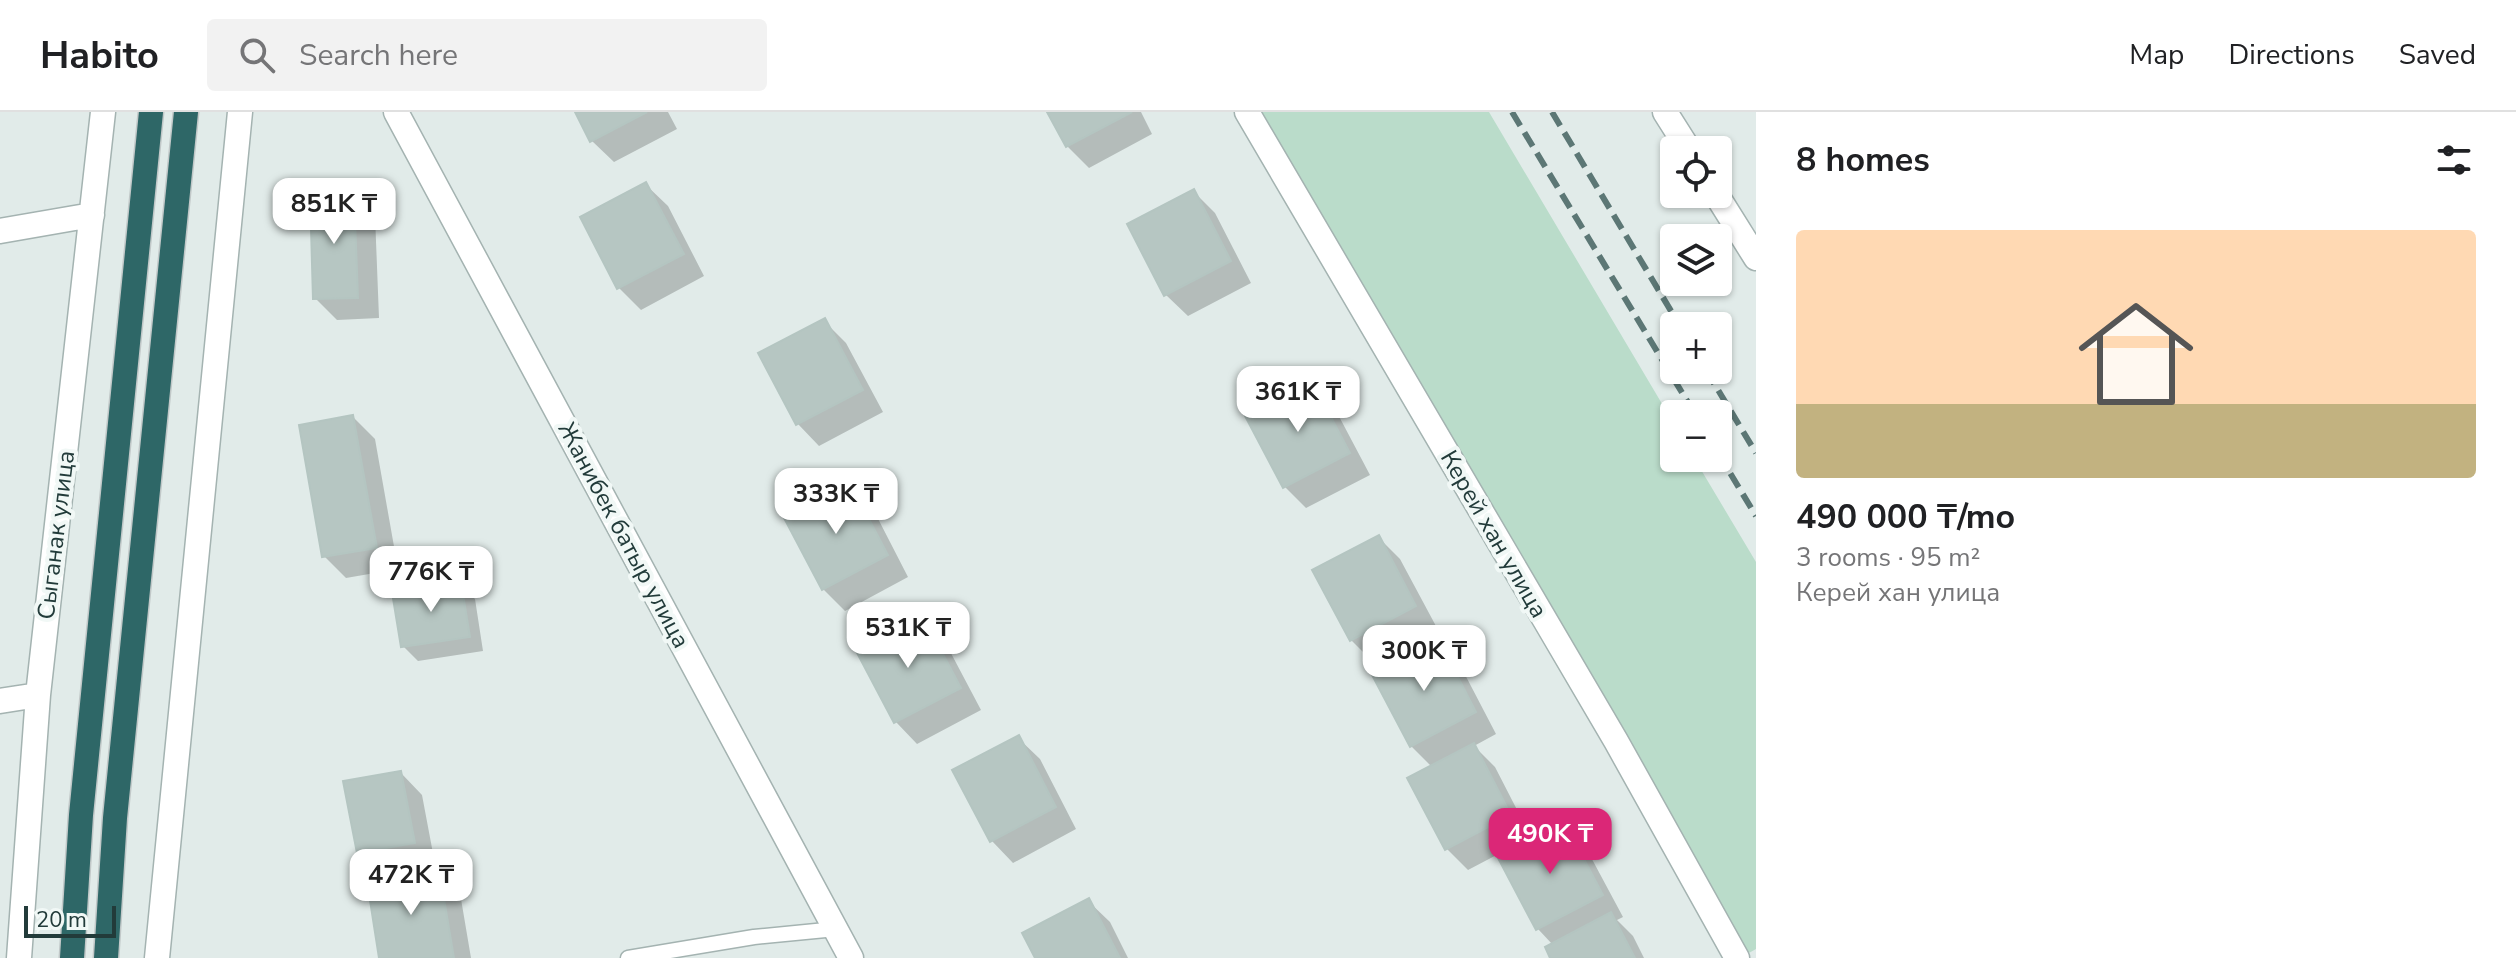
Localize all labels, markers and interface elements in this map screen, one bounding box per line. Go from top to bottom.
search box [207,19,767,91]
text: Habito [40,30,159,81]
icon: search [235,33,279,77]
text: Search here [299,35,458,76]
text: Map [2129,36,2184,74]
text: Directions [2228,36,2355,74]
text: Saved [2399,36,2476,74]
map controls [1660,136,1732,472]
button: locate [1660,136,1732,208]
text: 8 homes [1796,137,1930,183]
icon: filters [2432,138,2476,182]
pin: 851K ₸ [269,178,399,246]
text: 851K ₸ [291,186,377,221]
button: layers [1660,224,1732,296]
icon: home [2064,282,2208,426]
button: + [1660,312,1732,384]
pin: 361K ₸ [1233,366,1363,434]
text: 361K ₸ [1255,374,1341,409]
button: − [1660,400,1732,472]
street label: Жанибек батыр улица [551,416,697,654]
street label: Керей хан улица [1433,444,1555,624]
street label: Сыганак улица [30,449,82,621]
pin: 333K ₸ [771,468,901,536]
text: 333K ₸ [793,476,879,511]
text: 490 000 ₸/mo [1796,494,2015,540]
text: 3 rooms · 95 m² [1796,540,1980,575]
pin: 776K ₸ [366,546,496,614]
text: 776K ₸ [388,554,474,589]
text: Керей хан улица [1796,575,2000,610]
pin: 531K ₸ [843,602,973,670]
text: 531K ₸ [865,610,951,645]
pin: 300K ₸ [1359,625,1489,693]
text: 300K ₸ [1381,633,1467,668]
pin: 490K ₸ [1485,808,1615,876]
text: 490K ₸ [1507,816,1593,851]
pin: 472K ₸ [346,849,476,917]
text: 472K ₸ [368,857,454,892]
scale bar [24,902,116,938]
text: 20 m [36,905,87,935]

